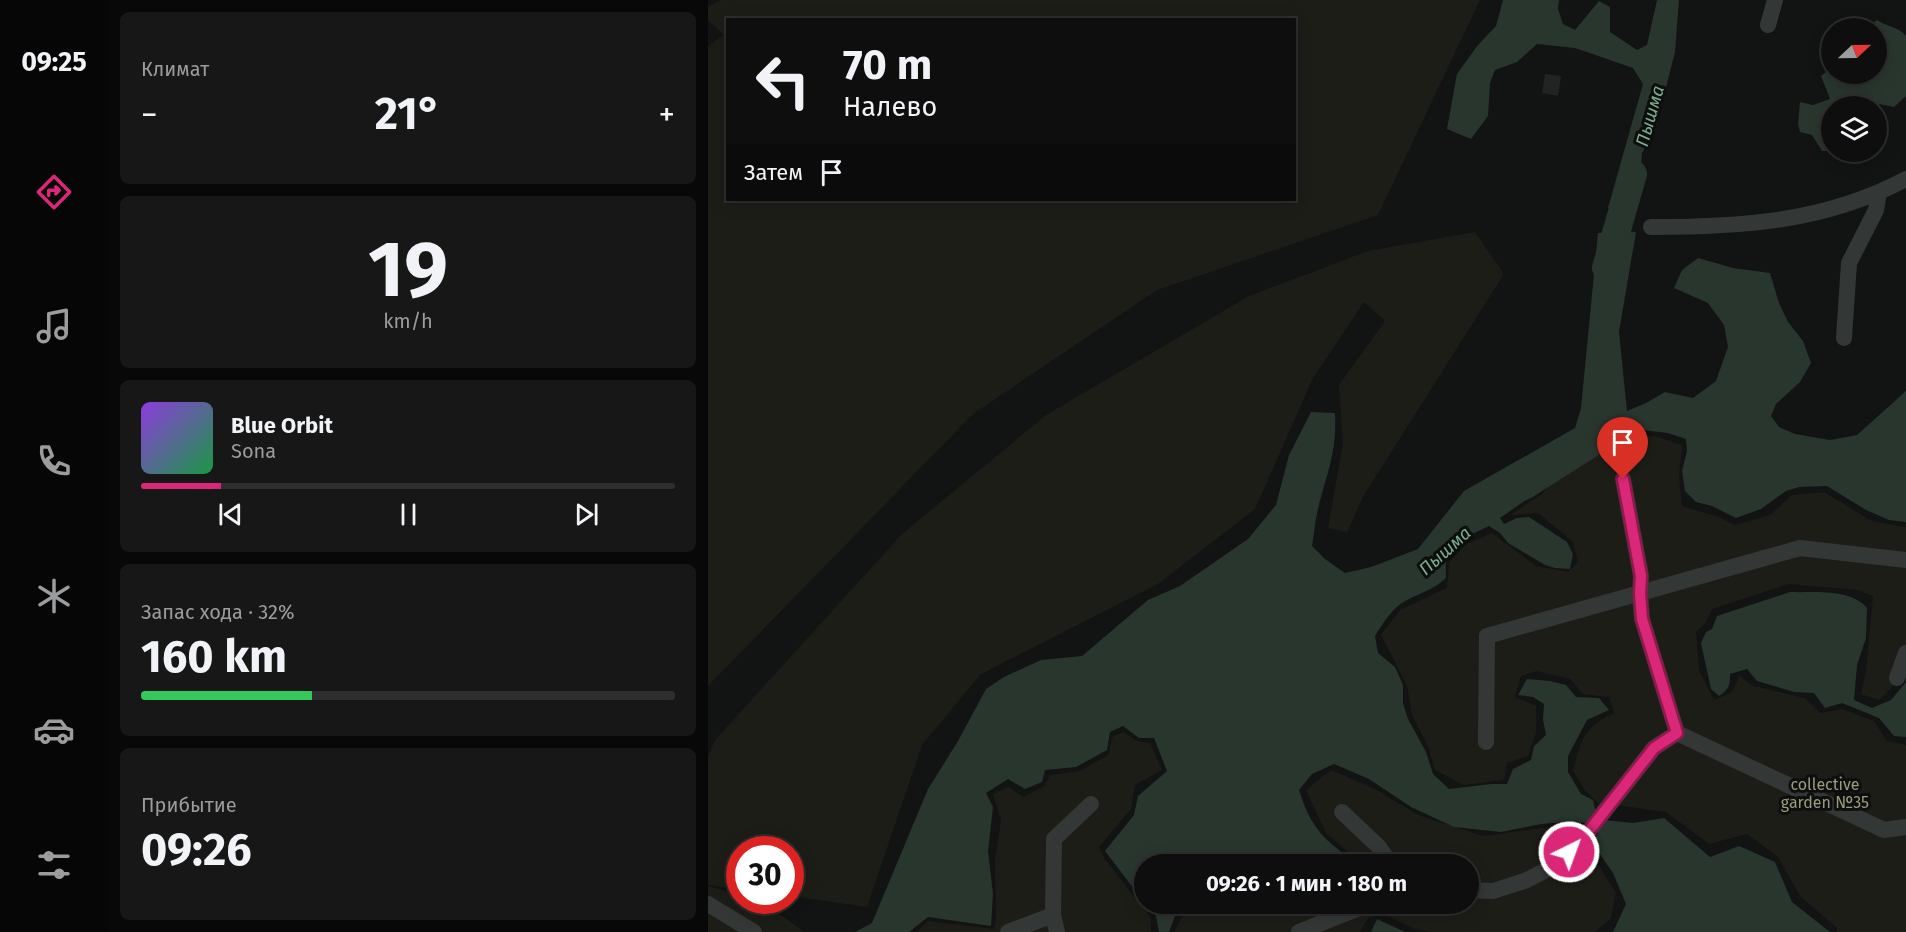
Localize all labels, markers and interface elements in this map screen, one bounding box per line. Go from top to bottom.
north arrow [1821,18,1887,84]
map controls [1821,18,1887,162]
text: 70 m [843,40,932,90]
icon: left [744,42,822,120]
text: 09:25 [21,46,87,78]
text: Климат [141,57,209,81]
water label: Пышма [1631,83,1669,149]
text: 21° [375,87,441,141]
text: Налево [843,91,937,123]
text: − [141,95,158,135]
text: + [659,95,675,135]
button: layers [1821,96,1887,162]
icon: arrive [815,156,848,189]
text: Затем [744,159,803,186]
icon: directions [33,171,75,213]
text: 19 [368,223,448,317]
icon: music [33,305,75,347]
text: km/h [383,309,433,333]
text: Blue Orbit [231,412,333,439]
pin [1597,417,1648,479]
icon: arrive [1606,426,1639,459]
text: Sona [231,439,276,463]
icon: phone [33,440,75,482]
icon: previous [214,498,247,531]
icon: pause [392,498,425,531]
icon: next [570,498,603,531]
water label: Пышма [1414,522,1476,580]
icon: climate [33,575,75,617]
text: Запас хода · 32% [141,600,294,624]
text: 160 km [141,630,287,684]
icon: car [33,709,75,751]
park label: collective garden №35 [1781,775,1869,812]
text: Прибытие [141,793,237,817]
position arrow [1537,820,1601,884]
text: 09:26 [141,823,252,877]
speed limit sign: 30 [726,836,804,914]
icon: filters [33,844,75,886]
text: 09:26 · 1 мин · 180 m [1206,870,1407,897]

